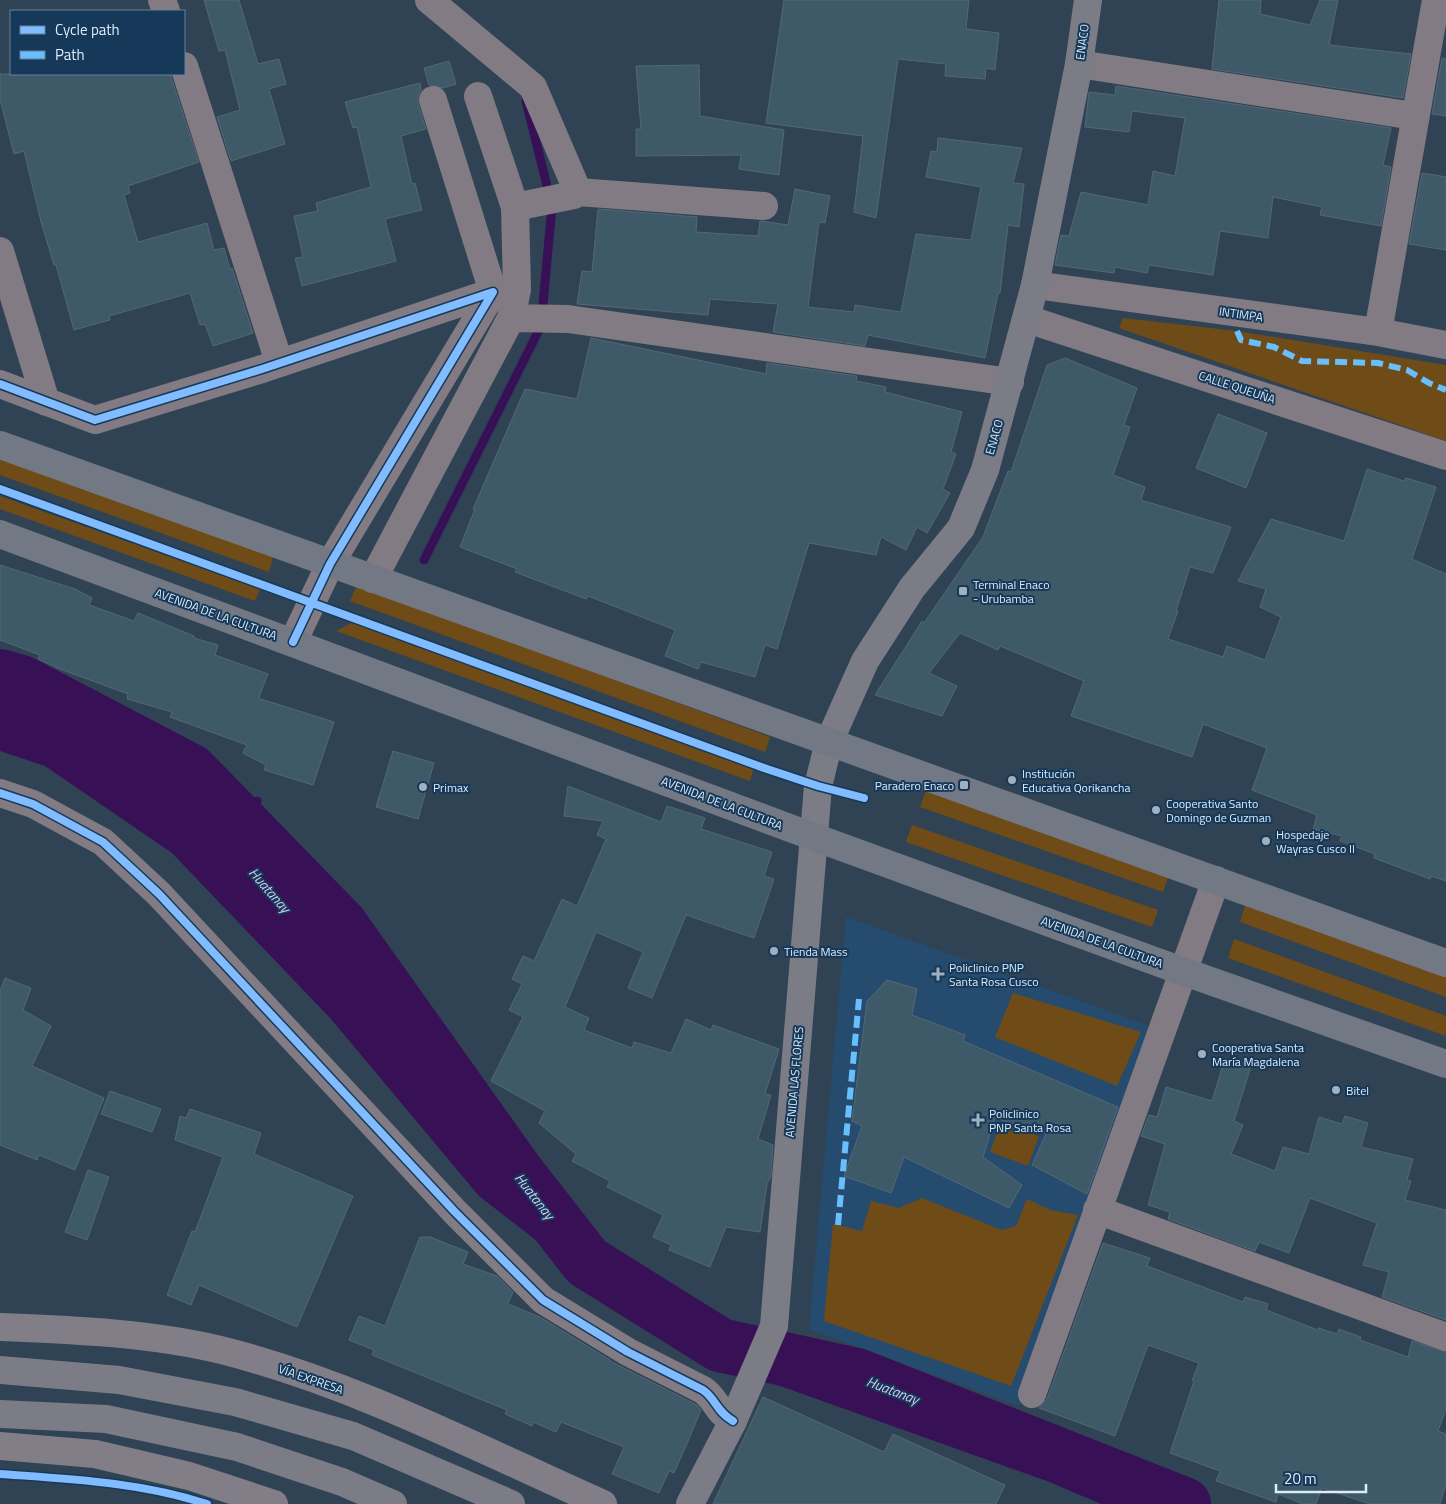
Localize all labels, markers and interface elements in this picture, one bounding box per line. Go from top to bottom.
legend [10,10,185,75]
text: Cycle path [55,18,120,41]
street label: ENACO [1070,23,1094,61]
text: Path [55,43,85,66]
street label: INTIMPA [1218,302,1264,326]
street label: CALLE QUEUÑA [1196,366,1278,408]
street label: ENACO [980,417,1008,457]
place label: Terminal Enaco - Urubamba [973,575,1050,608]
street label: AVENIDA DE LA CULTURA [152,583,280,645]
marker: Terminal Enaco - Urubamba [957,585,969,597]
place label: Institución Educativa Qorikancha [1022,764,1131,797]
street label: AVENIDA DE LA CULTURA [658,771,786,835]
marker: Institución Educativa Qorikancha [1006,774,1018,786]
place label: Paradero Enaco [875,776,954,795]
place label: Primax [433,778,469,797]
marker: Paradero Enaco [958,779,970,791]
marker: Primax [417,781,429,793]
place label: Cooperativa Santo Domingo de Guzman [1166,794,1271,827]
marker: Cooperativa Santo Domingo de Guzman [1150,804,1162,816]
place label: Hospedaje Wayras Cusco II [1276,825,1355,858]
marker: Hospedaje Wayras Cusco II [1260,835,1272,847]
water label: Huatanay [244,863,297,919]
street label: AVENIDA DE LA CULTURA [1038,911,1166,973]
place label: Tienda Mass [784,942,848,961]
marker: Tienda Mass [768,945,780,957]
place label: Policlinico PNP Santa Rosa Cusco [949,958,1039,991]
marker: Policlinico PNP Santa Rosa Cusco [931,967,945,981]
street label: AVENIDA LAS FLORES [780,1026,808,1138]
place label: Cooperativa Santa María Magdalena [1212,1038,1304,1071]
marker: Cooperativa Santa María Magdalena [1196,1048,1208,1060]
place label: Bitel [1346,1081,1369,1100]
marker: Bitel [1330,1084,1342,1096]
place label: Policlinico PNP Santa Rosa [989,1104,1071,1137]
marker: Policlinico PNP Santa Rosa [971,1113,985,1127]
water label: Huatanay [510,1168,561,1225]
street label: VÍA EXPRESA [276,1359,346,1399]
water label: Huatanay [864,1370,924,1410]
scale bar [1276,1462,1366,1494]
text: 20 m [1284,1467,1317,1490]

